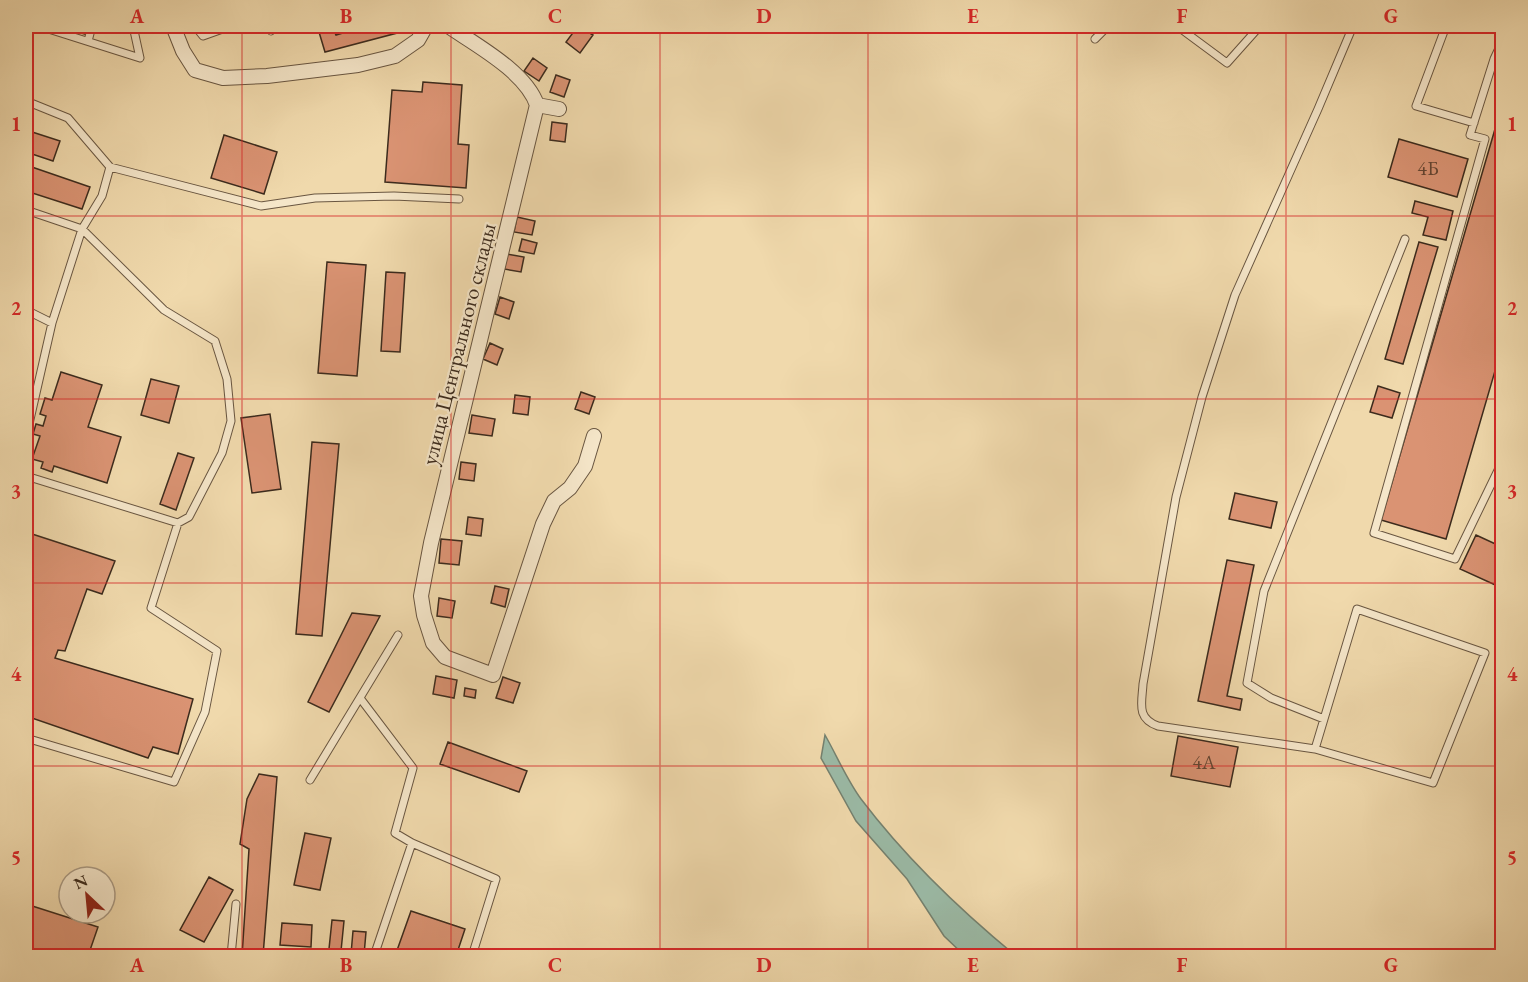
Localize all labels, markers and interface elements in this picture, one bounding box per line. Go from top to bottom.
text: A [129,3,145,29]
text: B [340,3,352,29]
text: C [548,3,562,29]
text: D [756,3,772,29]
text: E [967,3,979,29]
text: F [1177,3,1188,29]
text: G [1384,3,1398,29]
text: 1 [11,111,21,137]
text: 1 [1507,111,1517,137]
house number: 4Б [1417,155,1439,181]
street label: улица Центрального склады [414,220,503,468]
text: 2 [11,295,22,321]
text: 2 [1507,295,1518,321]
text: 3 [11,478,21,504]
text: 3 [1507,478,1517,504]
text: 4 [11,661,22,687]
text: 4 [1507,661,1518,687]
house number: 4А [1192,749,1216,775]
text: 5 [11,844,21,870]
text: 5 [1507,844,1517,870]
north arrow [57,865,117,925]
text: N [70,870,91,894]
text: A [129,952,145,978]
text: B [340,952,352,978]
text: C [548,952,562,978]
text: D [756,952,772,978]
text: E [967,952,979,978]
text: F [1177,952,1188,978]
text: G [1384,952,1398,978]

